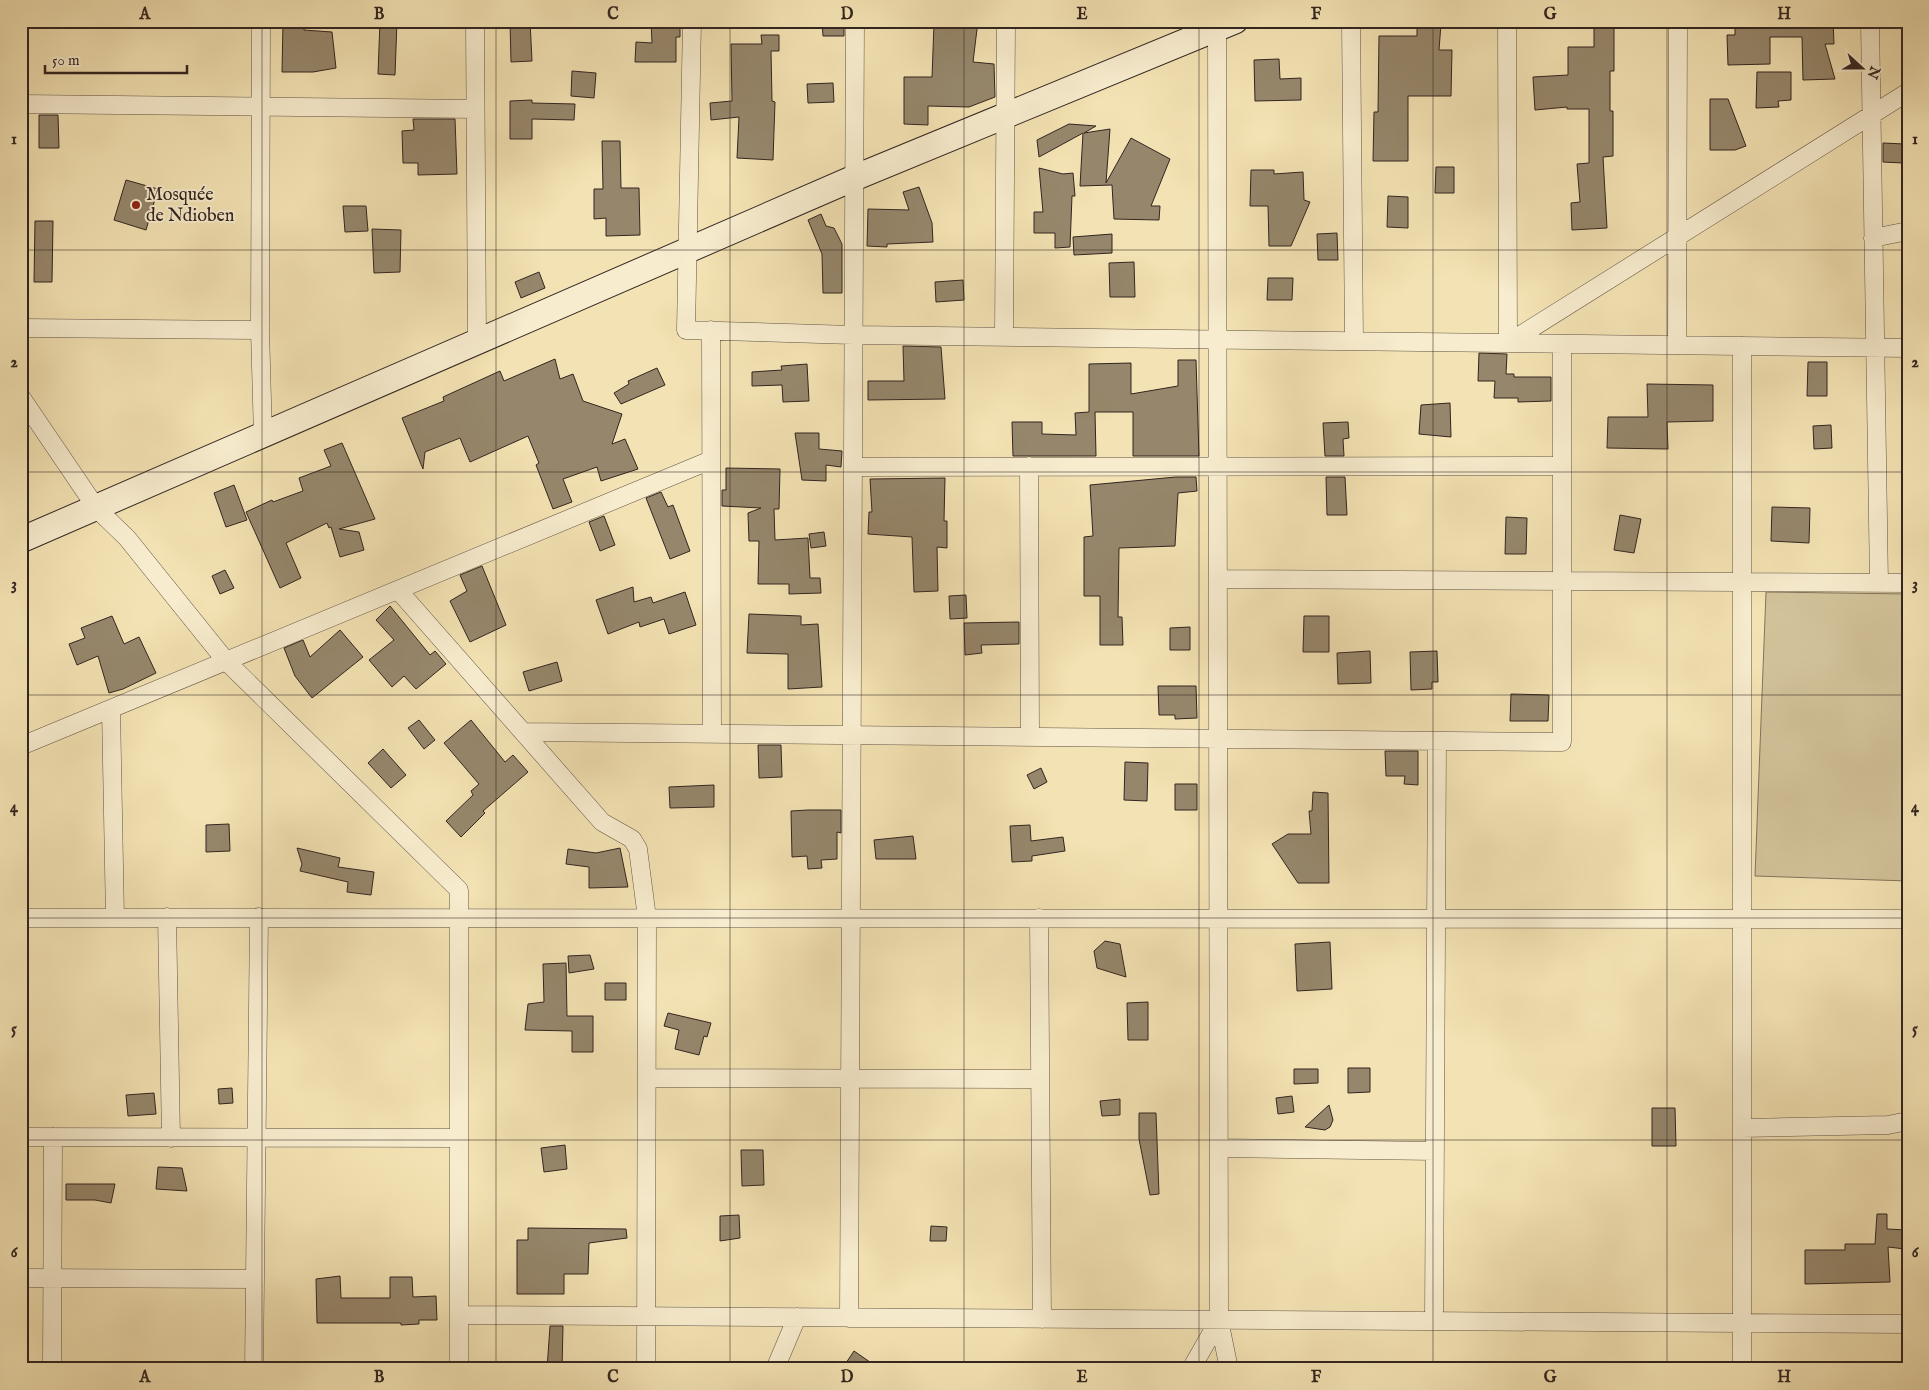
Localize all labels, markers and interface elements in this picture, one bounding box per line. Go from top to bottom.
text: A [139,5,152,25]
text: B [374,5,385,25]
text: C [607,5,619,25]
text: D [841,5,854,25]
text: E [1076,5,1088,25]
text: F [1311,5,1322,25]
text: G [1544,5,1557,25]
text: H [1777,5,1791,25]
scale bar [45,42,188,74]
north arrow [1836,42,1886,92]
text: 50 m [52,51,80,70]
text: N [1863,62,1884,81]
text: 1 [11,130,17,150]
text: 1 [1912,130,1918,150]
place label: Mosquée de Ndioben [146,184,235,228]
marker: Mosquée de Ndioben [130,199,142,211]
text: 2 [10,353,18,373]
text: 2 [1911,353,1919,373]
text: 3 [11,575,17,595]
text: 3 [1912,575,1918,595]
text: 4 [10,798,19,818]
text: 4 [1911,798,1920,818]
text: 5 [11,1020,17,1040]
text: 5 [1912,1020,1918,1040]
text: 6 [11,1243,19,1263]
text: 6 [1912,1243,1920,1263]
text: A [139,1368,152,1388]
text: B [374,1368,385,1388]
text: C [607,1368,619,1388]
text: D [841,1368,854,1388]
text: E [1076,1368,1088,1388]
text: F [1311,1368,1322,1388]
text: G [1544,1368,1557,1388]
text: H [1777,1368,1791,1388]

